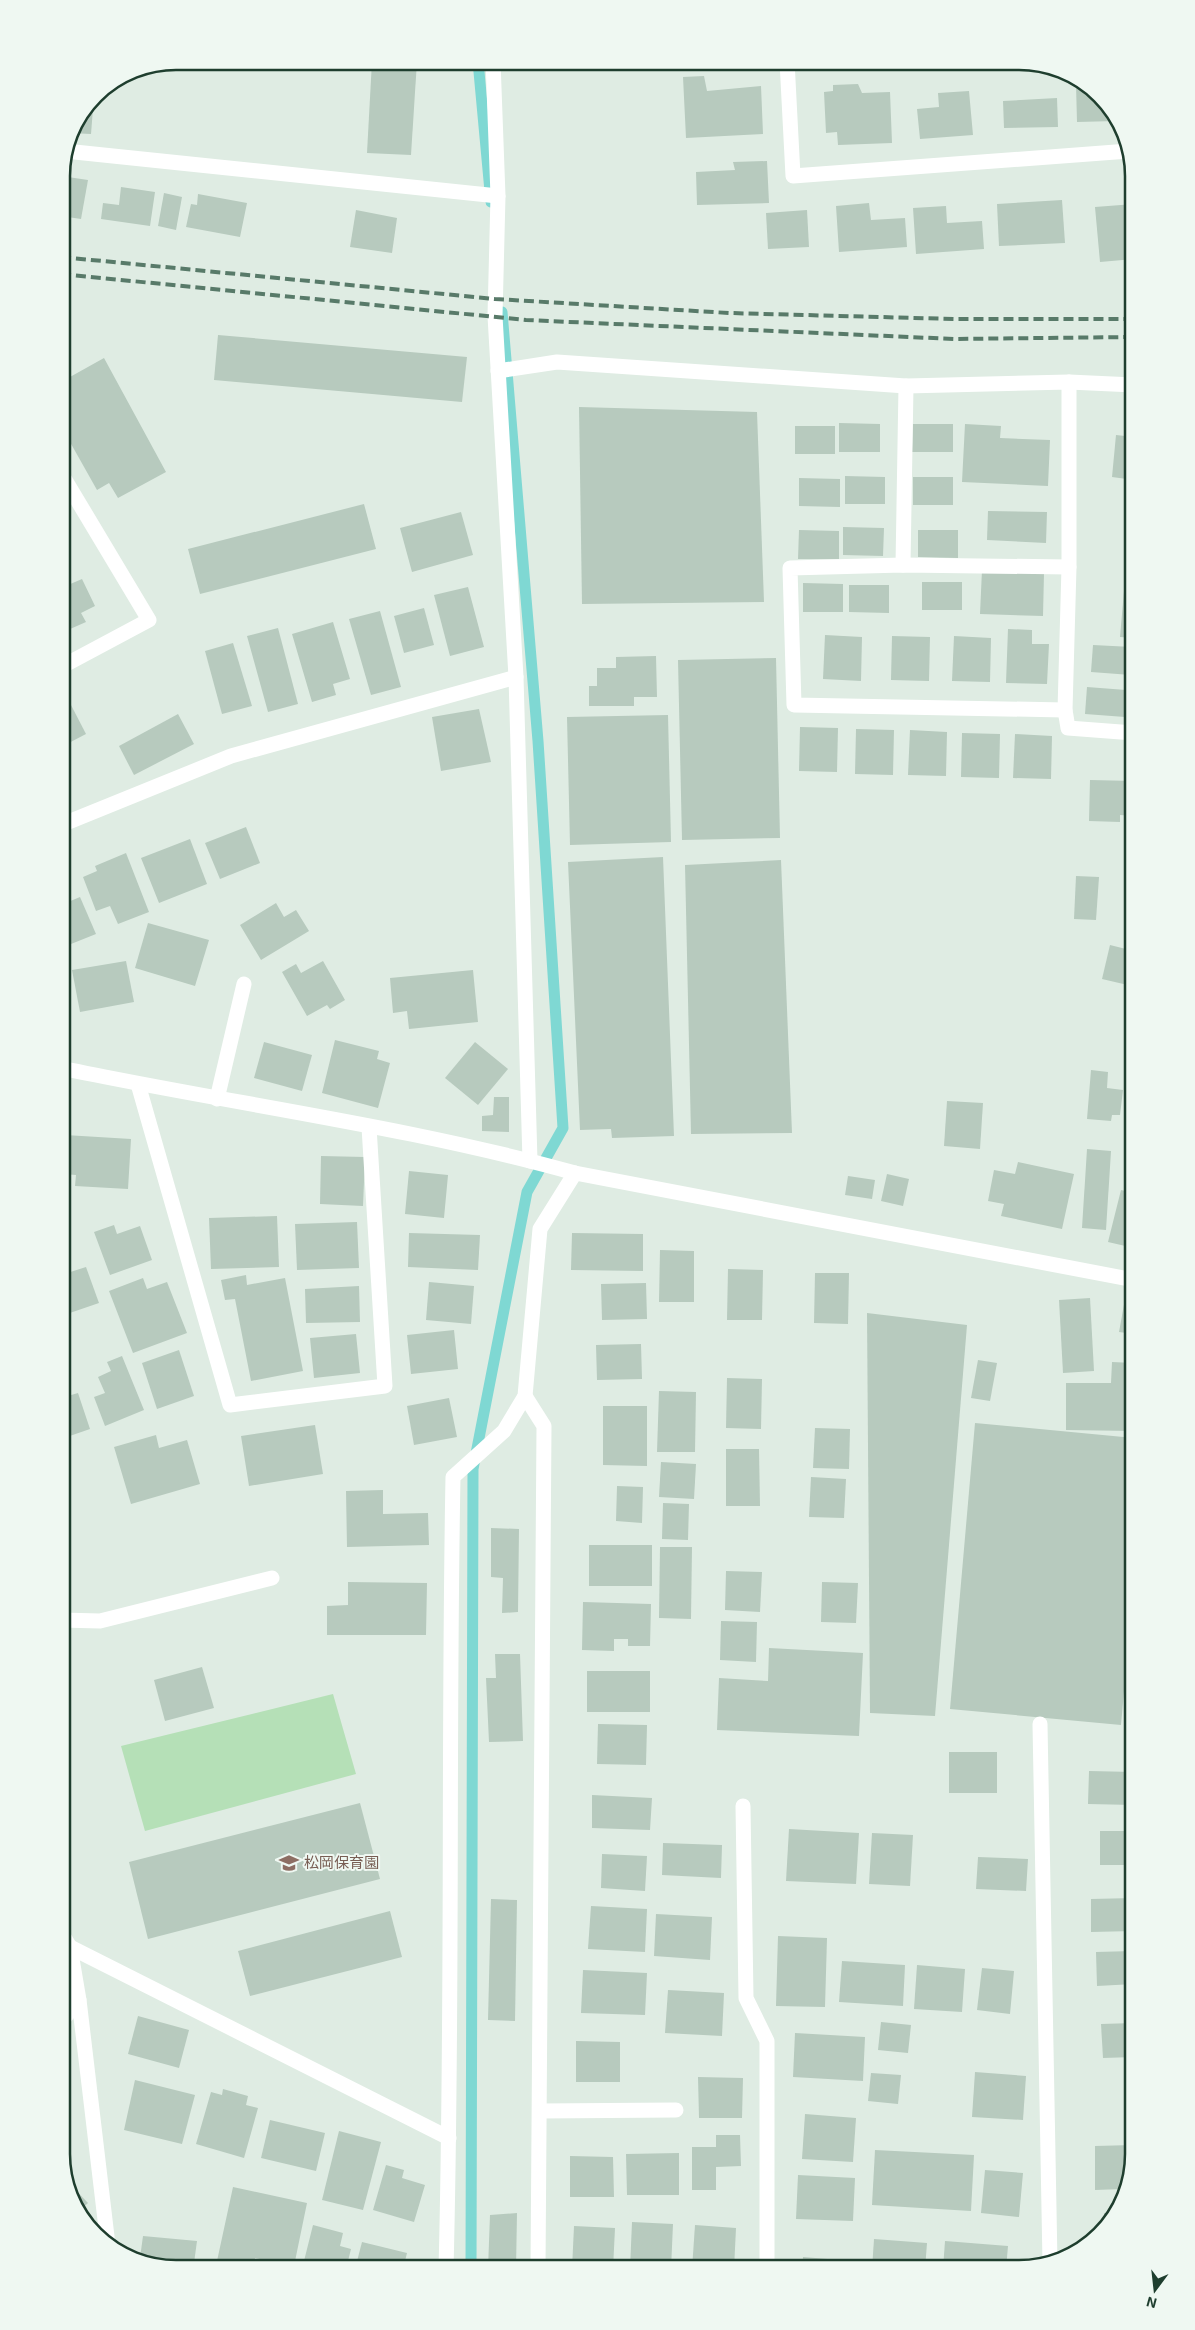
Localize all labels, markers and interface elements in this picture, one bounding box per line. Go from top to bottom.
school or university icon: 松岡保育園 [278,1852,300,1874]
place label: 松岡保育園 [304,1853,379,1871]
north arrow [1130,2265,1180,2315]
text: N [1144,2294,1159,2313]

